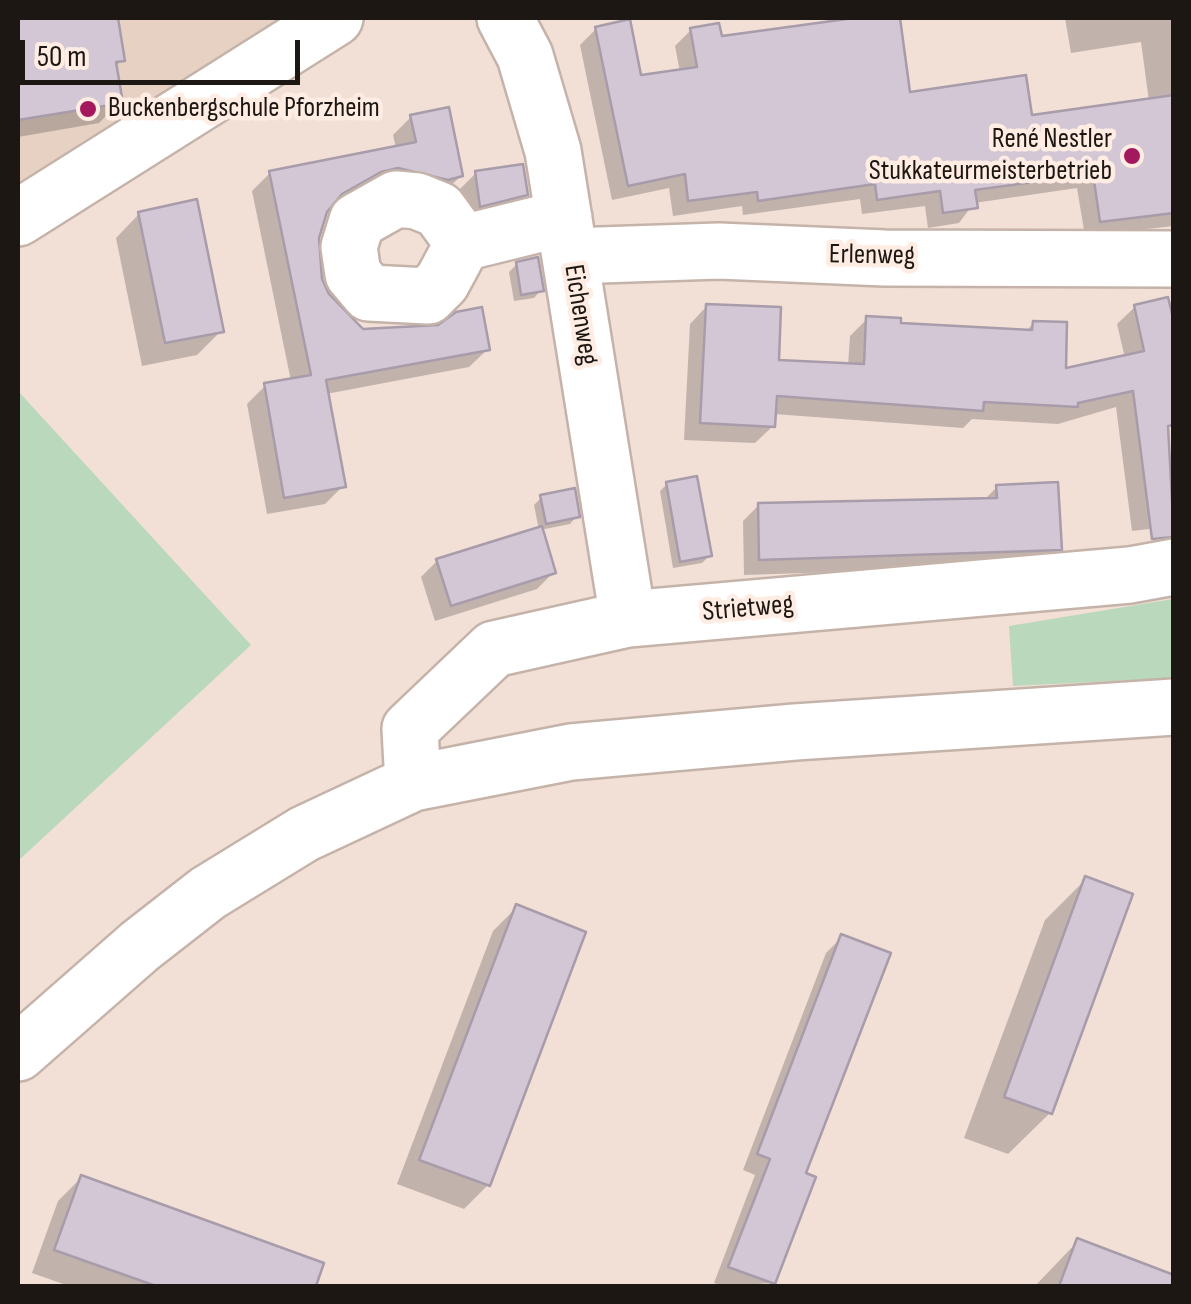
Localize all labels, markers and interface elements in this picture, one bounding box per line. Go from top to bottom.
scale bar [25,20,305,82]
text: 50 m [37,39,86,75]
place label: Buckenbergschule Pforzheim [108,92,380,126]
marker: Buckenbergschule Pforzheim [77,98,99,120]
place label: René Nestler Stukkateurmeisterbetrieb [869,123,1112,189]
marker: René Nestler Stukkateurmeisterbetrieb [1121,145,1143,167]
street label: Erlenweg [829,238,915,274]
street label: Eichenweg [555,262,605,368]
street label: Strietweg [701,588,795,630]

